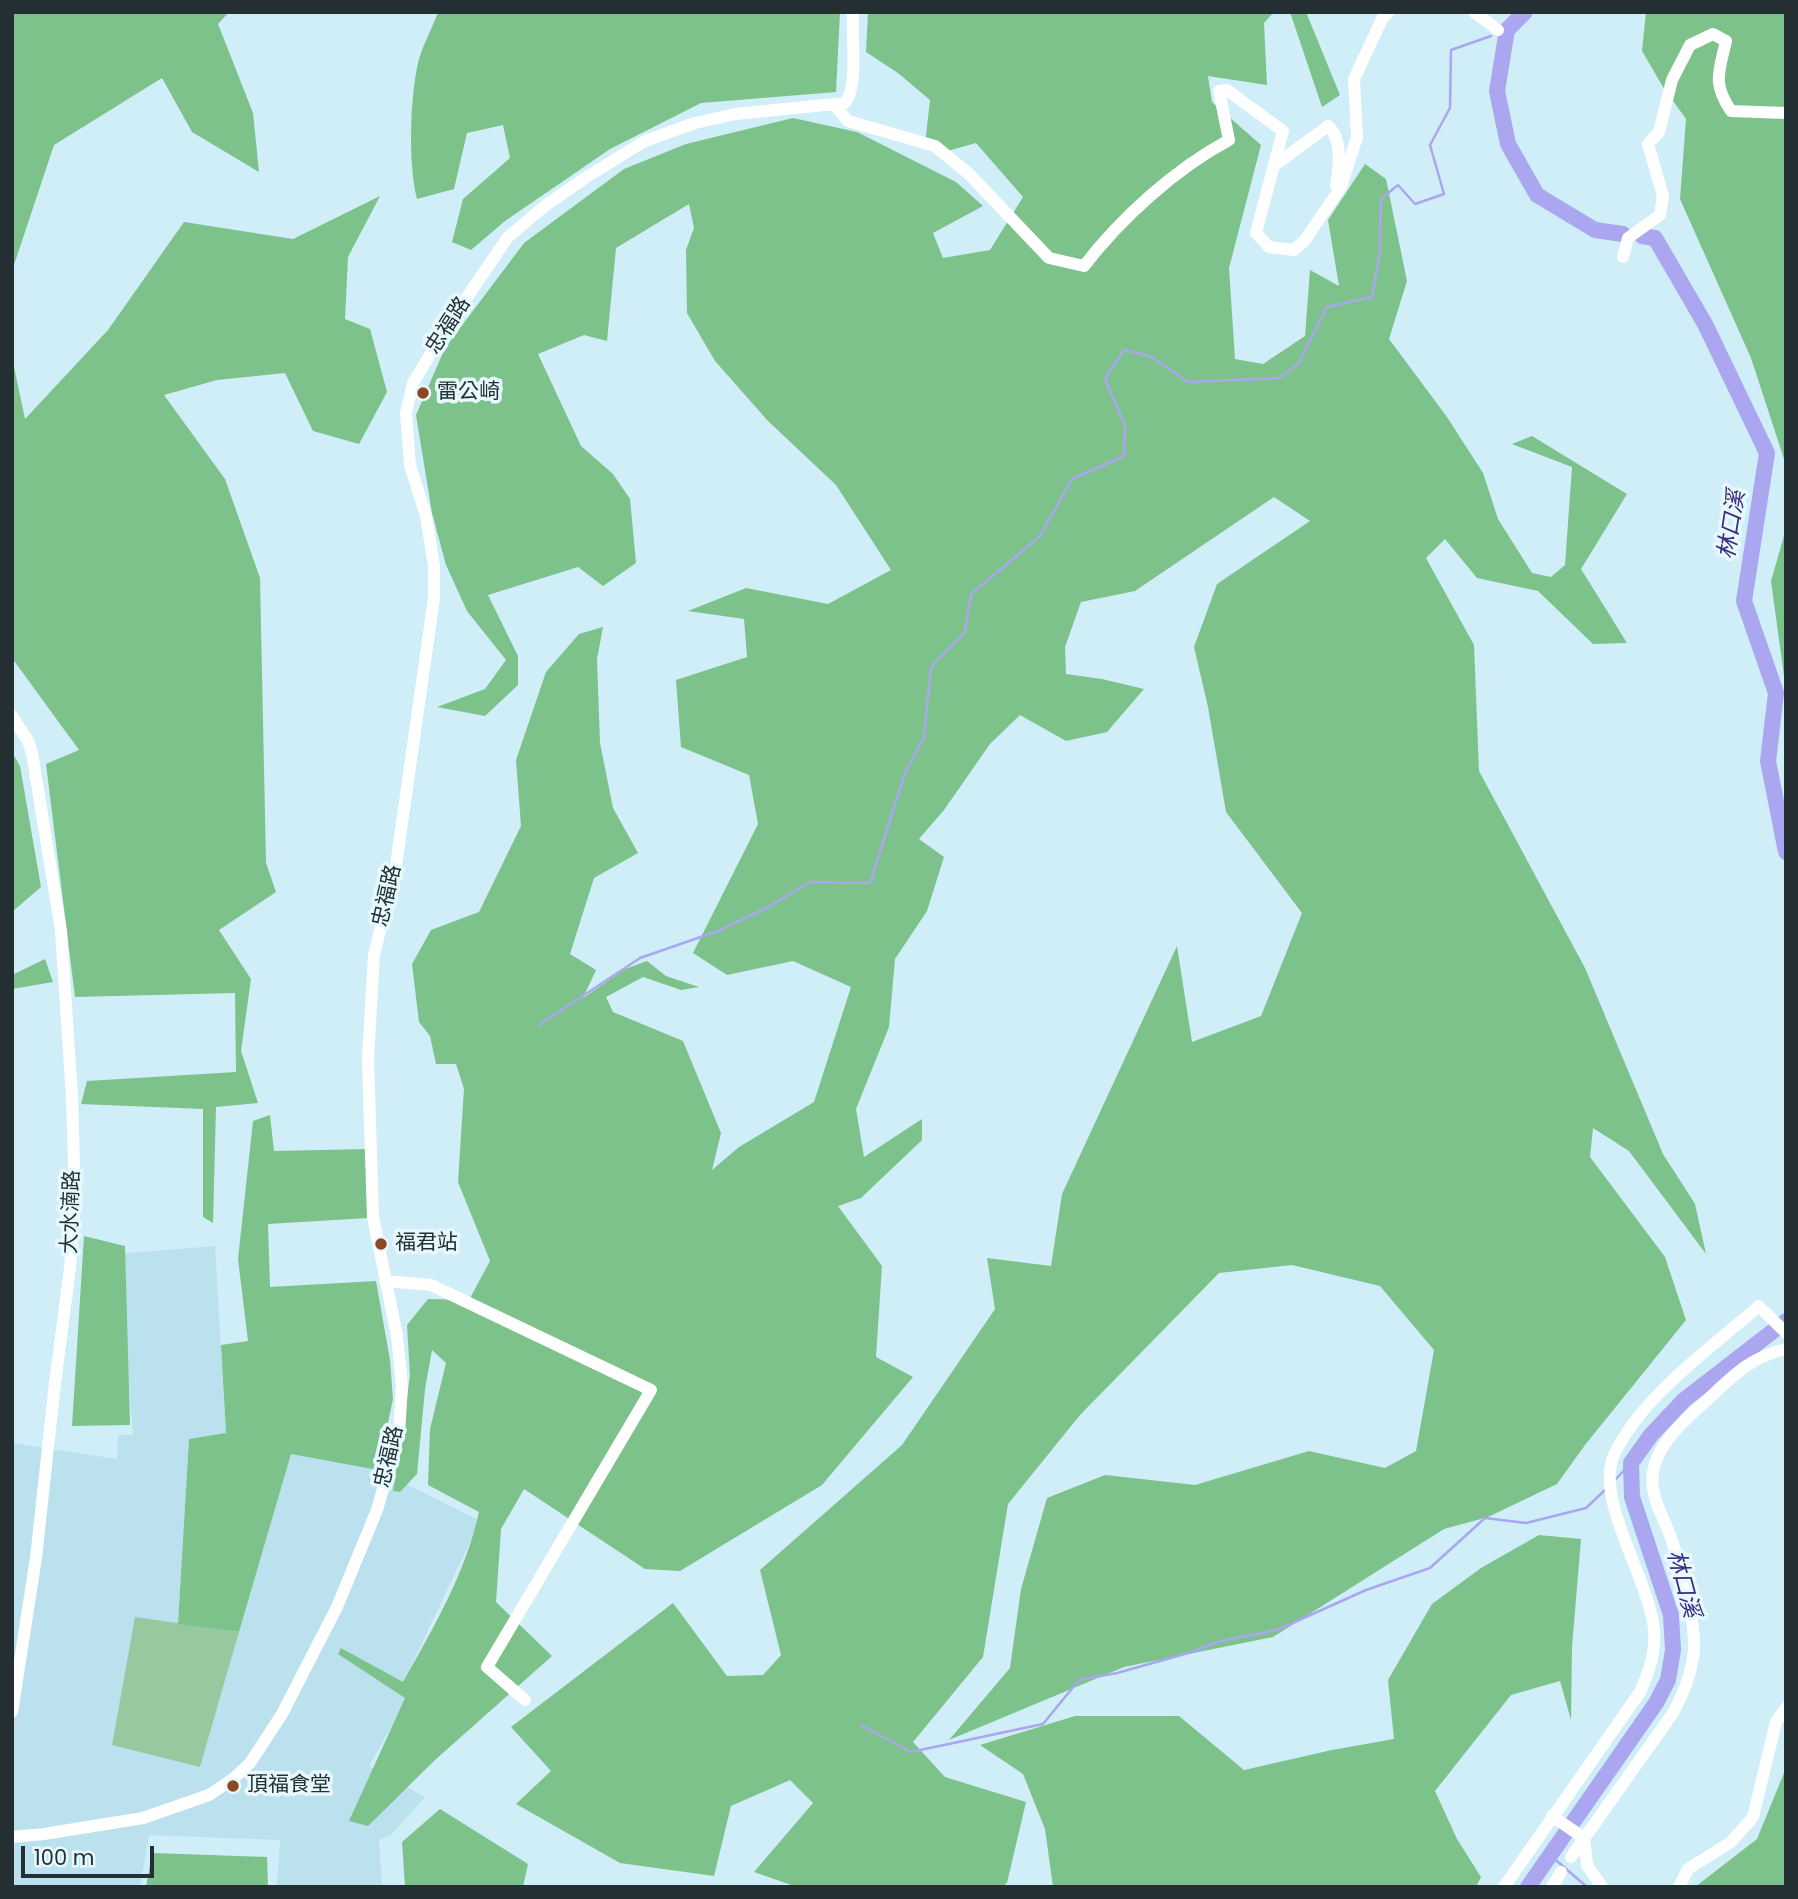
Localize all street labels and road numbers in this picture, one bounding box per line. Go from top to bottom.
street label: 忠福路 [421,293,477,359]
street label: 忠福路 [369,862,407,930]
street label: 大水湳路 [58,1170,86,1254]
street label: 忠福路 [371,1423,409,1491]

